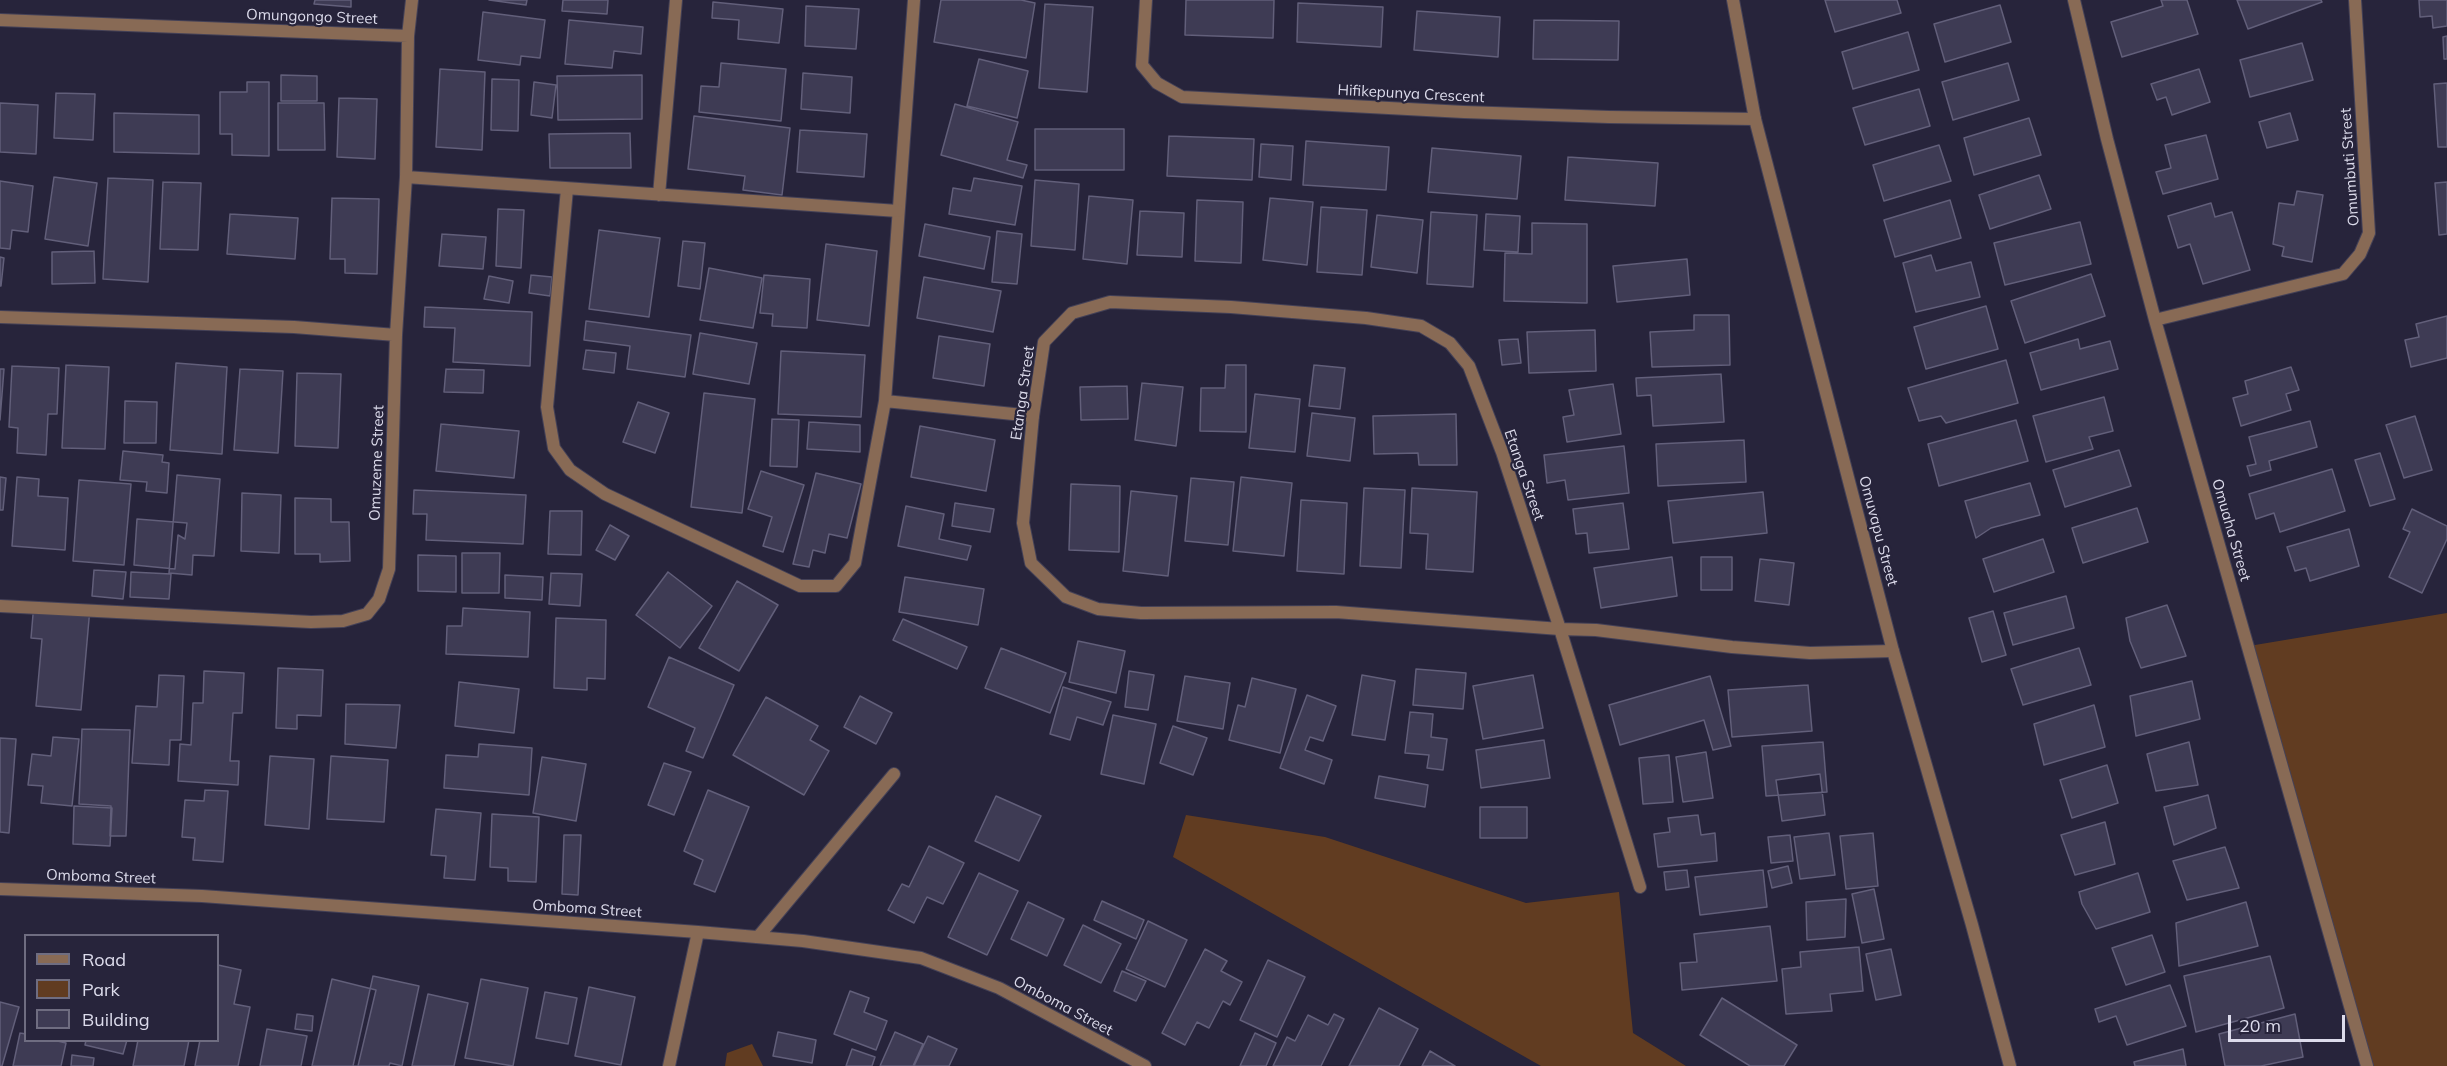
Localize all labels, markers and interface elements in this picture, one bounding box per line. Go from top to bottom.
street label: Omungongo Street [246,6,378,28]
street label: Hifikepunya Crescent [1337,81,1485,107]
street label: Omumbuti Street [2337,107,2363,227]
street label: Etanga Street [1007,345,1039,441]
street label: Omuzeme Street [366,405,388,521]
street label: Etanga Street [1500,427,1548,523]
street label: Omuvapu Street [1855,474,1901,588]
street label: Omuaha Street [2208,477,2254,583]
street label: Omboma Street [46,866,156,888]
street label: Omboma Street [532,896,642,922]
legend [24,934,219,1042]
text: Road [82,948,126,971]
street label: Omboma Street [1010,972,1116,1040]
text: Park [82,978,120,1001]
scale bar [2231,1003,2348,1041]
text: Building [82,1008,150,1031]
text: 20 m [2239,1014,2281,1037]

